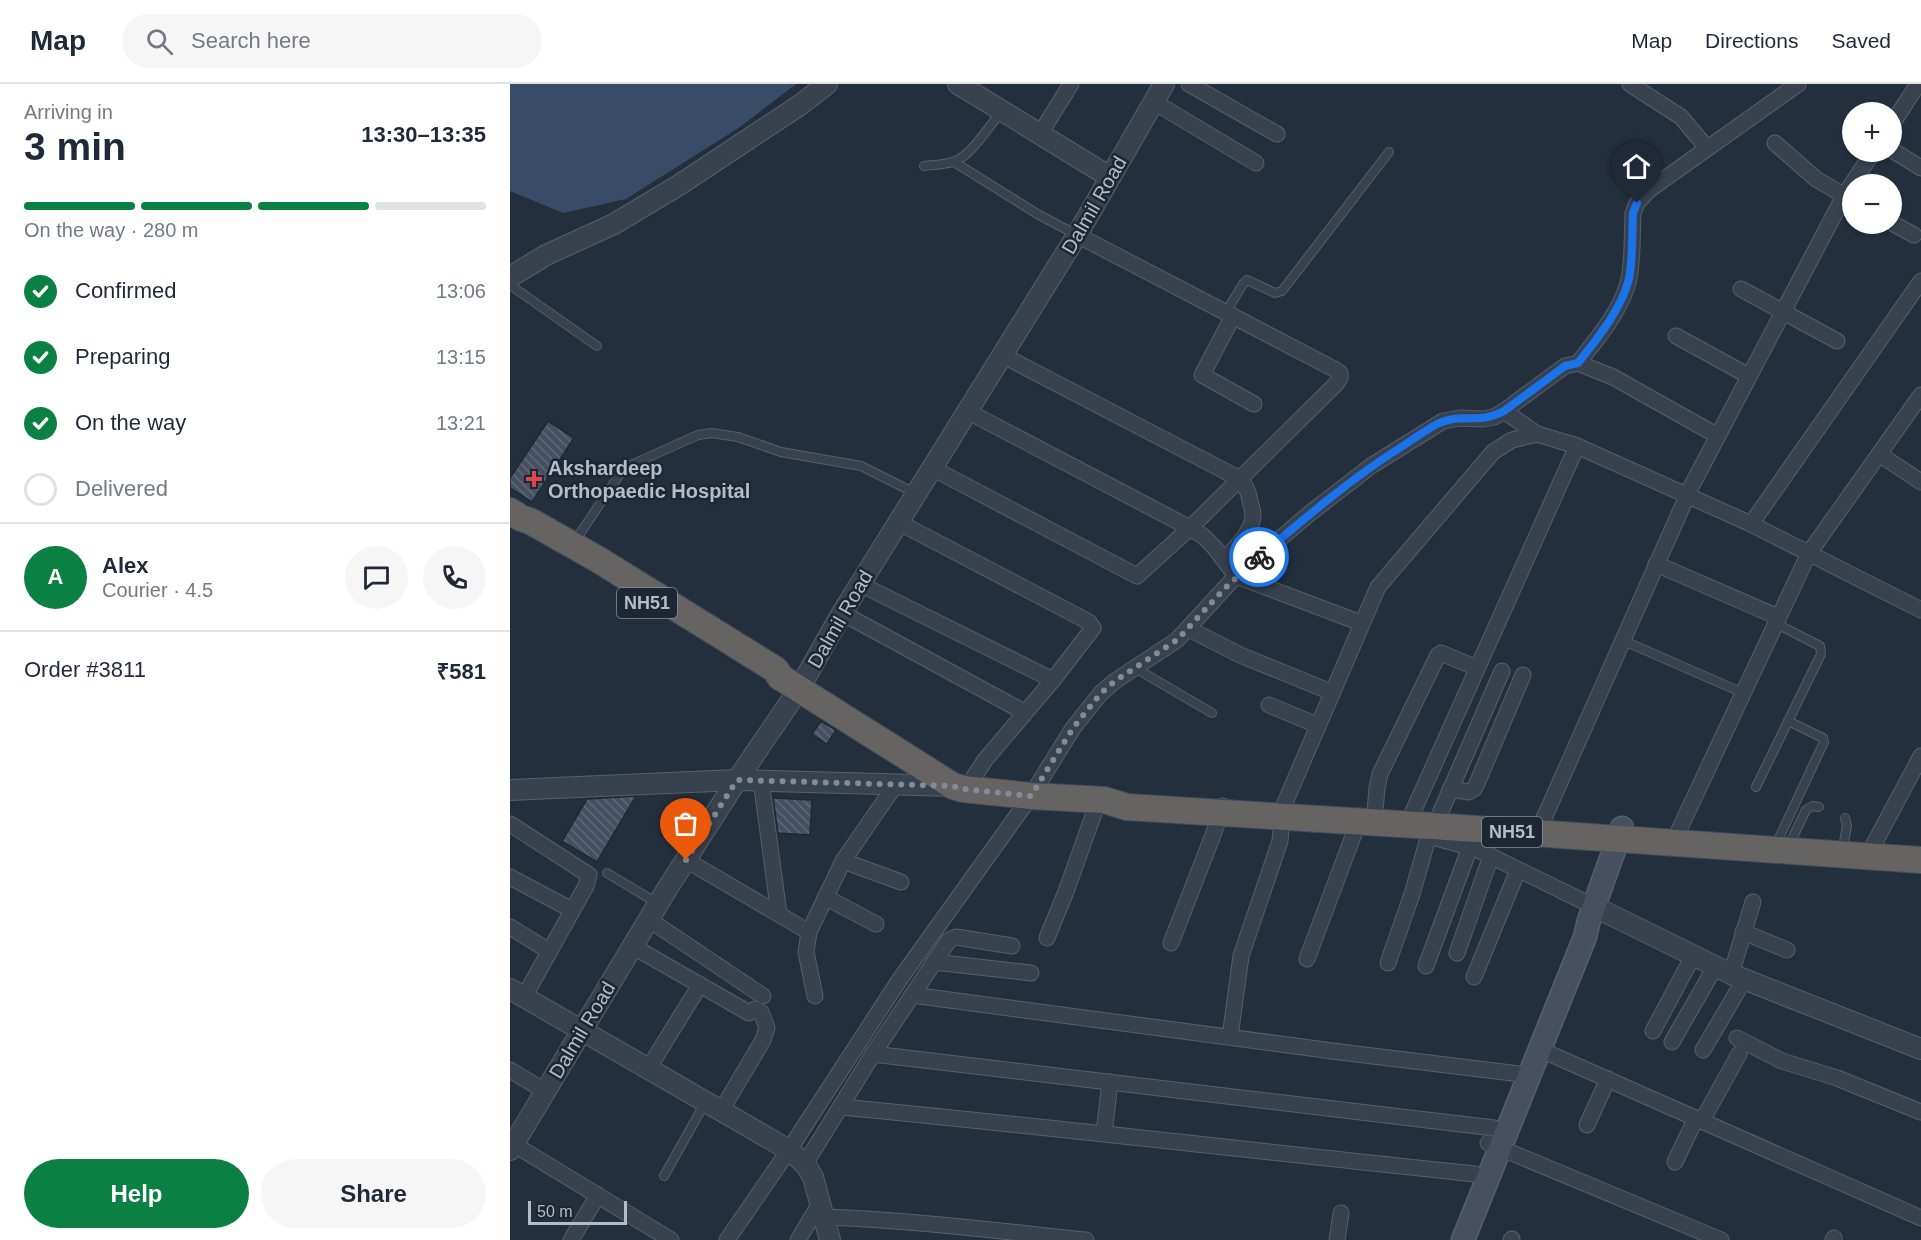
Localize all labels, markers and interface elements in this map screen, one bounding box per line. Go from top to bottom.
search box [122,14,542,68]
text: Map [30,25,86,56]
icon: search [143,25,176,58]
text: Search here [191,28,311,53]
text: Map [1631,29,1672,52]
text: Directions [1705,29,1798,52]
text: Saved [1831,29,1891,52]
text: Arriving in [24,101,113,123]
map controls [1842,102,1902,234]
button: + [1842,102,1902,162]
text: 13:30–13:35 [361,122,486,147]
text: 3 min [24,125,126,168]
pin [1611,141,1662,203]
icon: home [1620,150,1653,183]
street label: Dalmil Road [1057,152,1131,258]
button: − [1842,174,1902,234]
text: On the way · 280 m [24,219,199,241]
icon: check [24,275,57,308]
text: Confirmed [75,278,176,303]
text: 13:06 [436,280,486,302]
icon: check [24,341,57,374]
text: Preparing [75,344,170,369]
text: 13:15 [436,346,486,368]
icon: check [24,407,57,440]
text: On the way [75,410,186,435]
text: 13:21 [436,412,486,434]
place label: Akshardeep Orthopaedic Hospital [548,457,750,502]
marker: Akshardeep Orthopaedic Hospital [525,470,543,488]
text: Delivered [75,476,168,501]
courier [1229,527,1289,587]
icon: bike [1243,541,1276,574]
button: chat [345,546,408,609]
button: phone [423,546,486,609]
text: Alex [102,553,148,578]
text: A [48,564,63,589]
street label: Dalmil Road [803,566,877,672]
text: Courier · 4.5 [102,579,213,601]
road number: NH51 [617,588,677,618]
text: Order #3811 [24,657,146,682]
text: ₹581 [437,659,486,684]
pin [660,798,711,860]
icon: bag [669,807,702,840]
road number: NH51 [1482,817,1542,847]
street label: Dalmil Road [545,978,619,1082]
button: Help [24,1159,249,1228]
button: Share [261,1159,486,1228]
scale bar [528,1198,627,1226]
text: 50 m [537,1203,573,1220]

